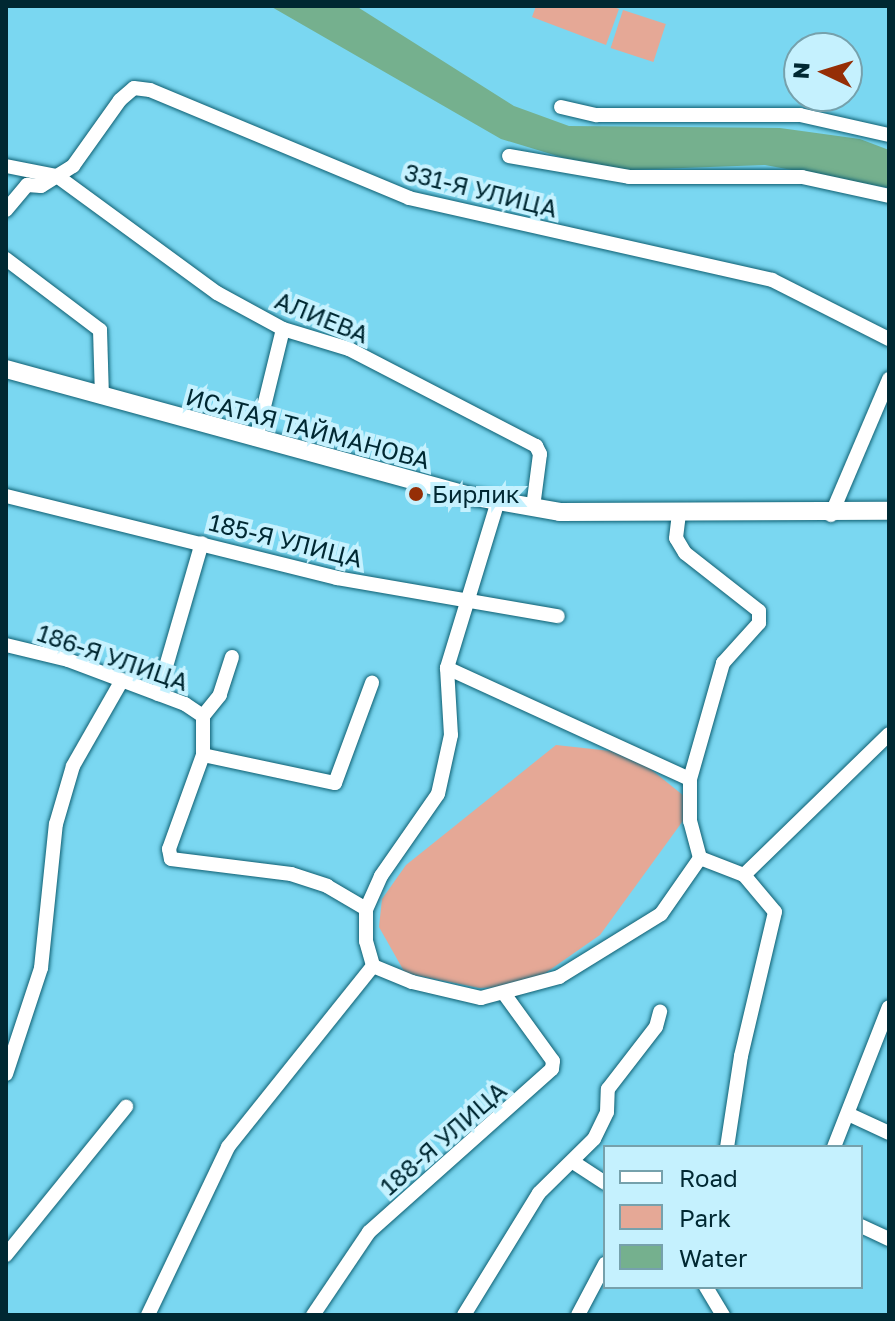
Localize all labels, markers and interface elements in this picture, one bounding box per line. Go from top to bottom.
north arrow [783,32,863,112]
text: N [787,61,815,80]
street label: 331-Я УЛИЦА [402,157,560,223]
street label: АЛИЕВА [271,285,373,349]
street label: ИСАТАЯ ТАЙМАНОВА [183,382,433,474]
place label: Бирлик [432,480,520,508]
marker: Бирлик [407,485,425,503]
street label: 185-Я УЛИЦА [206,507,366,573]
street label: 186-Я УЛИЦА [34,618,192,696]
street label: 188-Я УЛИЦА [374,1075,512,1201]
legend [603,1145,863,1289]
text: Road [679,1163,738,1192]
text: Park [679,1203,731,1232]
text: Water [679,1243,747,1272]

